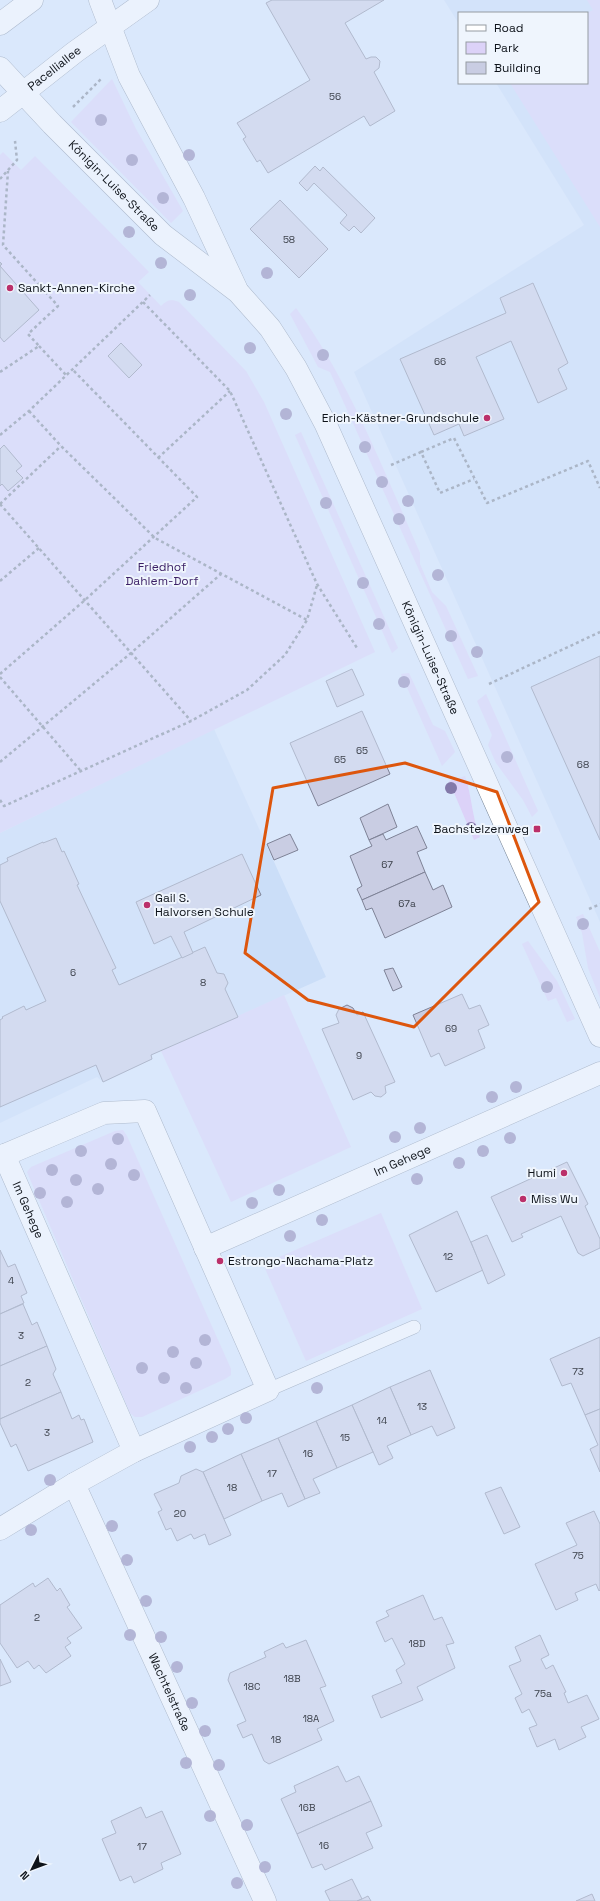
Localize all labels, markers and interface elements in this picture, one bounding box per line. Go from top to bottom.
legend [458,12,588,84]
text: Road [494,20,523,36]
text: Park [494,40,519,56]
street label: Pacelliallee [24,42,84,94]
text: Building [494,60,541,76]
house number: 56 [329,90,341,103]
street label: Königin-Luise-Straße [65,137,163,235]
house number: 58 [283,233,295,246]
place label: Sankt-Annen-Kirche [18,280,135,296]
marker: Sankt-Annen-Kirche [5,283,15,293]
house number: 66 [434,355,446,368]
place label: Erich-Kästner-Grundschule [322,410,479,426]
marker: Erich-Kästner-Grundschule [482,413,492,423]
park label: Friedhof Dahlem-Dorf [125,559,199,589]
street label: Königin-Luise-Straße [398,598,463,717]
house number: 65 [356,744,368,757]
house number: 65 [334,753,346,766]
house number: 68 [577,758,589,771]
place label: Bachstelzenweg [434,821,529,837]
marker: Bachstelzenweg [532,824,542,834]
house number: 67 [381,858,393,871]
place label: Gail S. Halvorsen Schule [155,890,254,920]
house number: 67a [398,897,416,910]
marker: Gail S. Halvorsen Schule [142,900,152,910]
house number: 6 [70,966,76,979]
house number: 8 [200,976,206,989]
house number: 69 [445,1022,457,1035]
house number: 9 [356,1049,362,1062]
street label: Im Gehege [372,1141,433,1180]
place label: Humi [528,1165,556,1181]
marker: Humi [559,1168,569,1178]
street label: Im Gehege [9,1179,48,1241]
place label: Miss Wu [531,1191,578,1207]
marker: Miss Wu [518,1194,528,1204]
house number: 12 [443,1250,453,1263]
place label: Estrongo-Nachama-Platz [228,1253,373,1269]
marker: Estrongo-Nachama-Platz [215,1256,225,1266]
house number: 4 [8,1274,14,1287]
house number: 3 [18,1329,24,1342]
house number: 73 [572,1365,584,1378]
house number: 2 [25,1376,31,1389]
house number: 13 [417,1400,427,1413]
house number: 14 [377,1414,387,1427]
house number: 3 [44,1426,50,1439]
house number: 15 [340,1431,350,1444]
house number: 16 [303,1447,313,1460]
house number: 17 [267,1467,277,1480]
house number: 18 [227,1481,237,1494]
house number: 20 [174,1507,186,1520]
house number: 75 [572,1549,584,1562]
house number: 2 [34,1611,40,1624]
house number: 18D [408,1637,426,1650]
street label: Wachtelstraße [144,1650,194,1734]
house number: 18B [283,1672,301,1685]
house number: 18C [244,1680,260,1693]
house number: 75a [534,1687,552,1700]
house number: 18A [303,1712,320,1725]
house number: 18 [271,1733,281,1746]
house number: 16B [299,1801,316,1814]
house number: 16 [319,1839,329,1852]
house number: 17 [137,1840,147,1853]
north arrow [12,1849,52,1889]
text: N [17,1868,32,1883]

